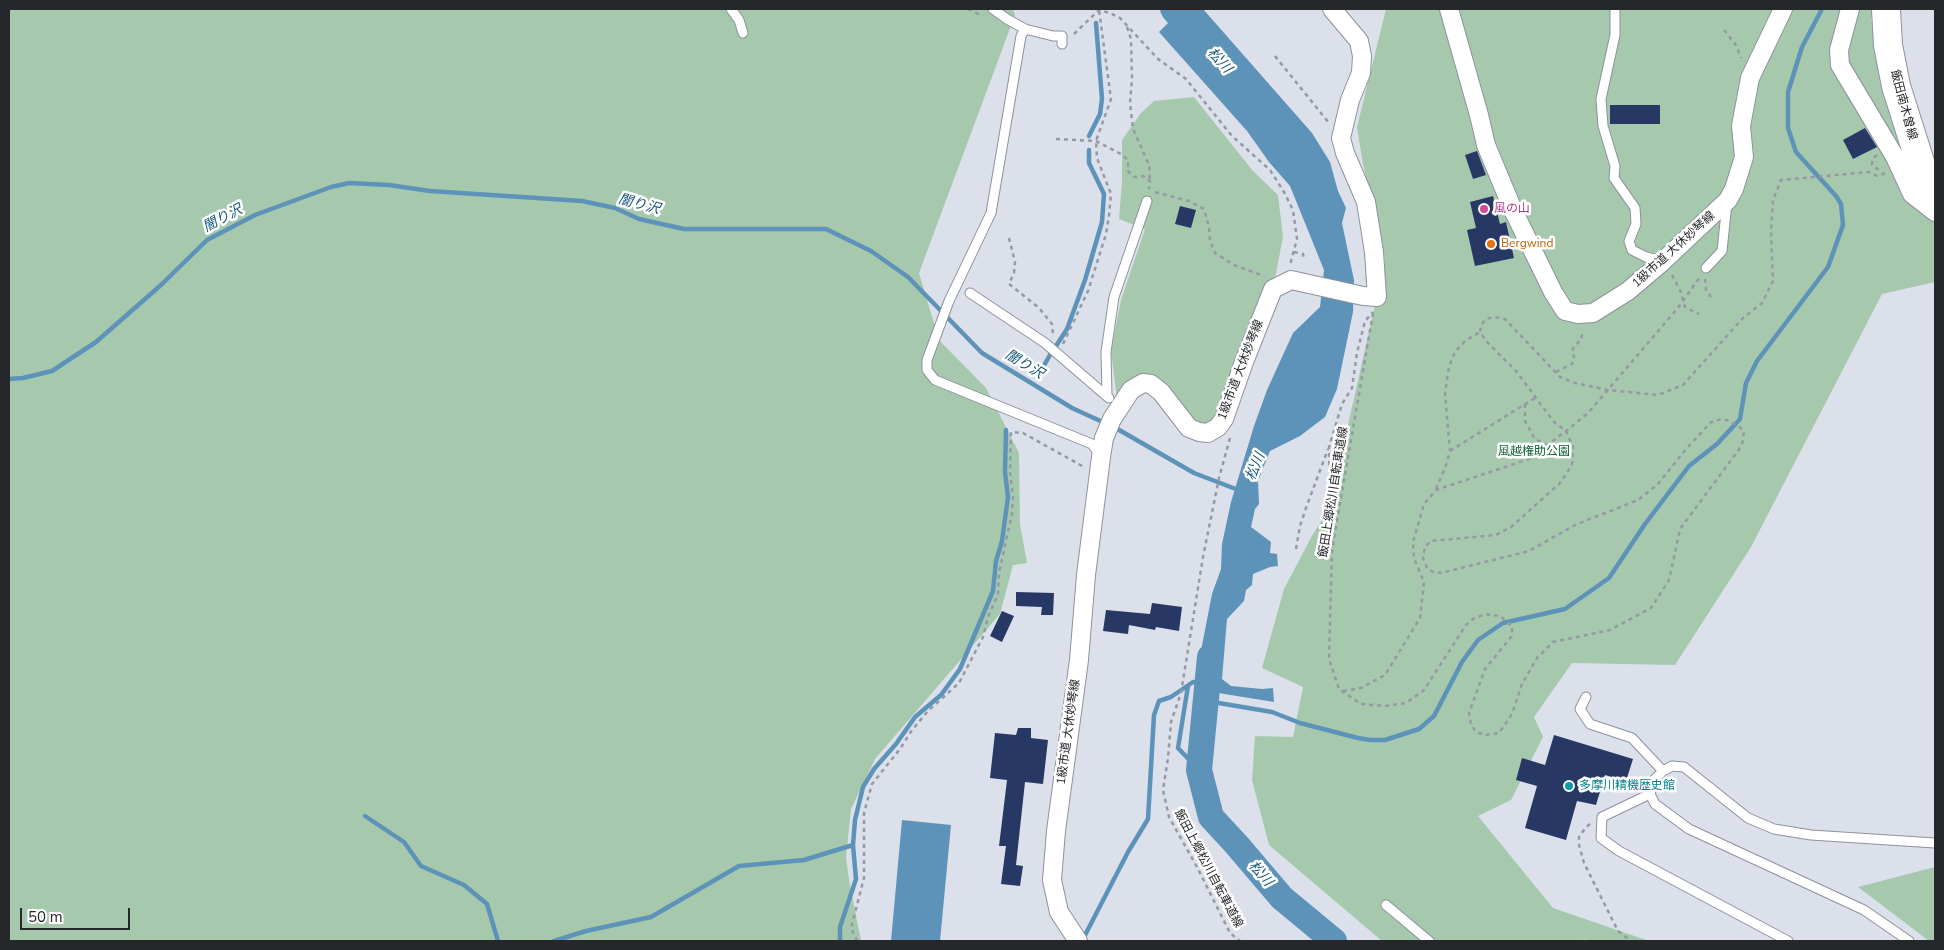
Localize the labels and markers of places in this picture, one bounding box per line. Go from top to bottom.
place label: 風の山 [1494,202,1530,216]
marker: 風の山 [1478,203,1490,215]
place label: Bergwind [1501,237,1553,251]
marker: Bergwind [1485,238,1497,250]
place label: 多摩川精機歴史館 [1579,779,1675,793]
marker: 多摩川精機歴史館 [1563,780,1575,792]

